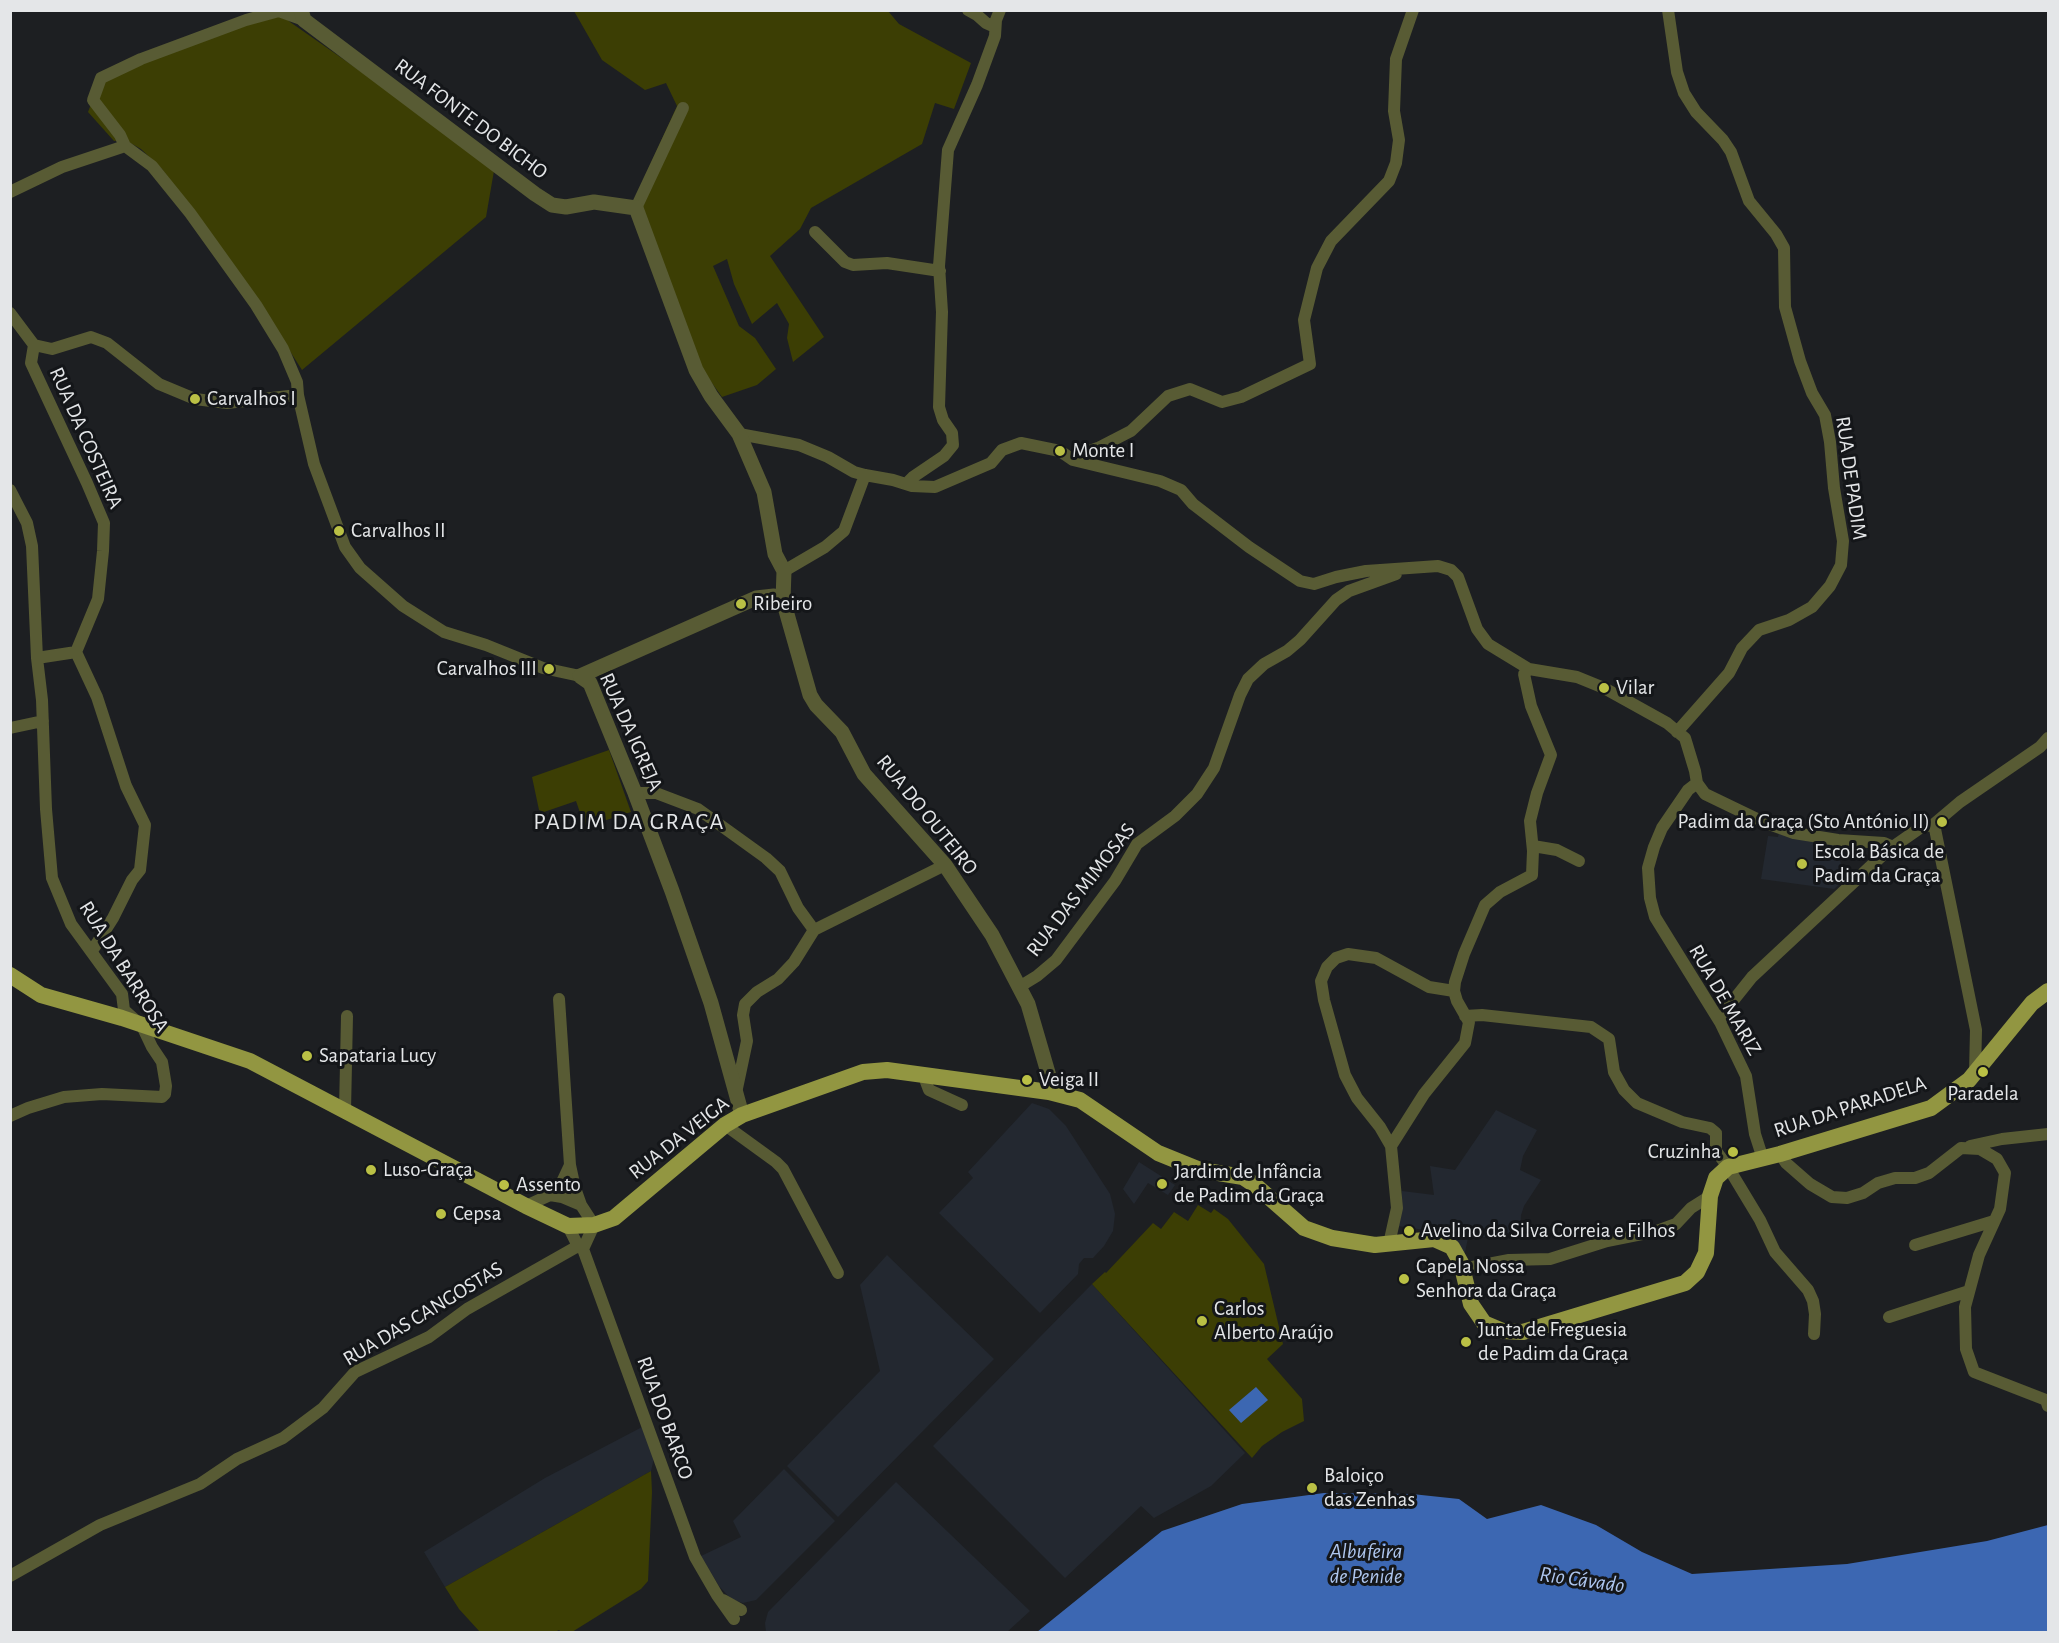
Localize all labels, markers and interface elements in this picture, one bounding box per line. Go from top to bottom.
street label: RUA FONTE DO BICHO [389,53,553,185]
street label: RUA DA COSTEIRA [44,363,128,513]
place label: Carvalhos I [207,386,296,412]
marker: Carvalhos I [188,392,202,406]
street label: RUA DE PADIM [1830,415,1872,541]
place label: Monte I [1072,438,1134,464]
marker: Monte I [1053,444,1067,458]
place label: Carvalhos II [351,518,446,544]
marker: Carvalhos II [332,524,346,538]
place label: Ribeiro [753,591,812,617]
marker: Ribeiro [734,597,748,611]
place label: Carvalhos III [437,656,537,682]
marker: Carvalhos III [542,662,556,676]
street label: RUA DA IGREJA [594,669,668,795]
place label: Vilar [1616,675,1654,701]
marker: Vilar [1597,681,1611,695]
street label: RUA DO OUTEIRO [871,750,983,880]
district label: PADIM DA GRAÇA [533,808,725,836]
place label: Padim da Graça (Sto António II) [1677,809,1930,835]
marker: Padim da Graça (Sto António II) [1935,815,1949,829]
street label: RUA DAS MIMOSAS [1021,818,1141,962]
place label: Escola Básica de Padim da Graça [1814,839,1944,889]
marker: Escola Básica de Padim da Graça [1795,857,1809,871]
street label: RUA DA BARROSA [73,897,175,1037]
street label: RUA DE MARIZ [1683,940,1767,1060]
place label: Sapataria Lucy [319,1043,436,1069]
marker: Sapataria Lucy [300,1049,314,1063]
marker: Paradela [1976,1065,1990,1079]
place label: Veiga II [1039,1067,1099,1093]
street label: RUA DA PARADELA [1771,1070,1929,1144]
marker: Veiga II [1020,1073,1034,1087]
place label: Paradela [1947,1081,2019,1107]
street label: RUA DA VEIGA [624,1091,734,1185]
place label: Cruzinha [1648,1139,1721,1165]
marker: Cruzinha [1726,1145,1740,1159]
place label: Luso-Graça [383,1157,473,1183]
place label: Jardim de Infância de Padim da Graça [1174,1159,1324,1209]
marker: Luso-Graça [364,1163,378,1177]
place label: Assento [516,1172,581,1198]
marker: Jardim de Infância de Padim da Graça [1155,1177,1169,1191]
marker: Assento [497,1178,511,1192]
place label: Cepsa [453,1201,501,1227]
marker: Cepsa [434,1207,448,1221]
place label: Avelino da Silva Correia e Filhos [1421,1218,1675,1244]
marker: Avelino da Silva Correia e Filhos [1402,1224,1416,1238]
place label: Capela Nossa Senhora da Graça [1416,1254,1557,1304]
street label: RUA DAS CANGOSTAS [338,1256,508,1372]
marker: Capela Nossa Senhora da Graça [1397,1272,1411,1286]
place label: Carlos Alberto Araújo [1214,1296,1334,1346]
marker: Carlos Alberto Araújo [1195,1314,1209,1328]
place label: Junta de Freguesia de Padim da Graça [1478,1317,1628,1367]
marker: Junta de Freguesia de Padim da Graça [1459,1335,1473,1349]
street label: RUA DO BARCO [631,1353,699,1483]
place label: Baloiço das Zenhas [1324,1463,1415,1513]
marker: Baloiço das Zenhas [1305,1481,1319,1495]
water label: Albufeira de Penide [1330,1538,1402,1590]
water label: Rio Cávado [1538,1561,1626,1599]

